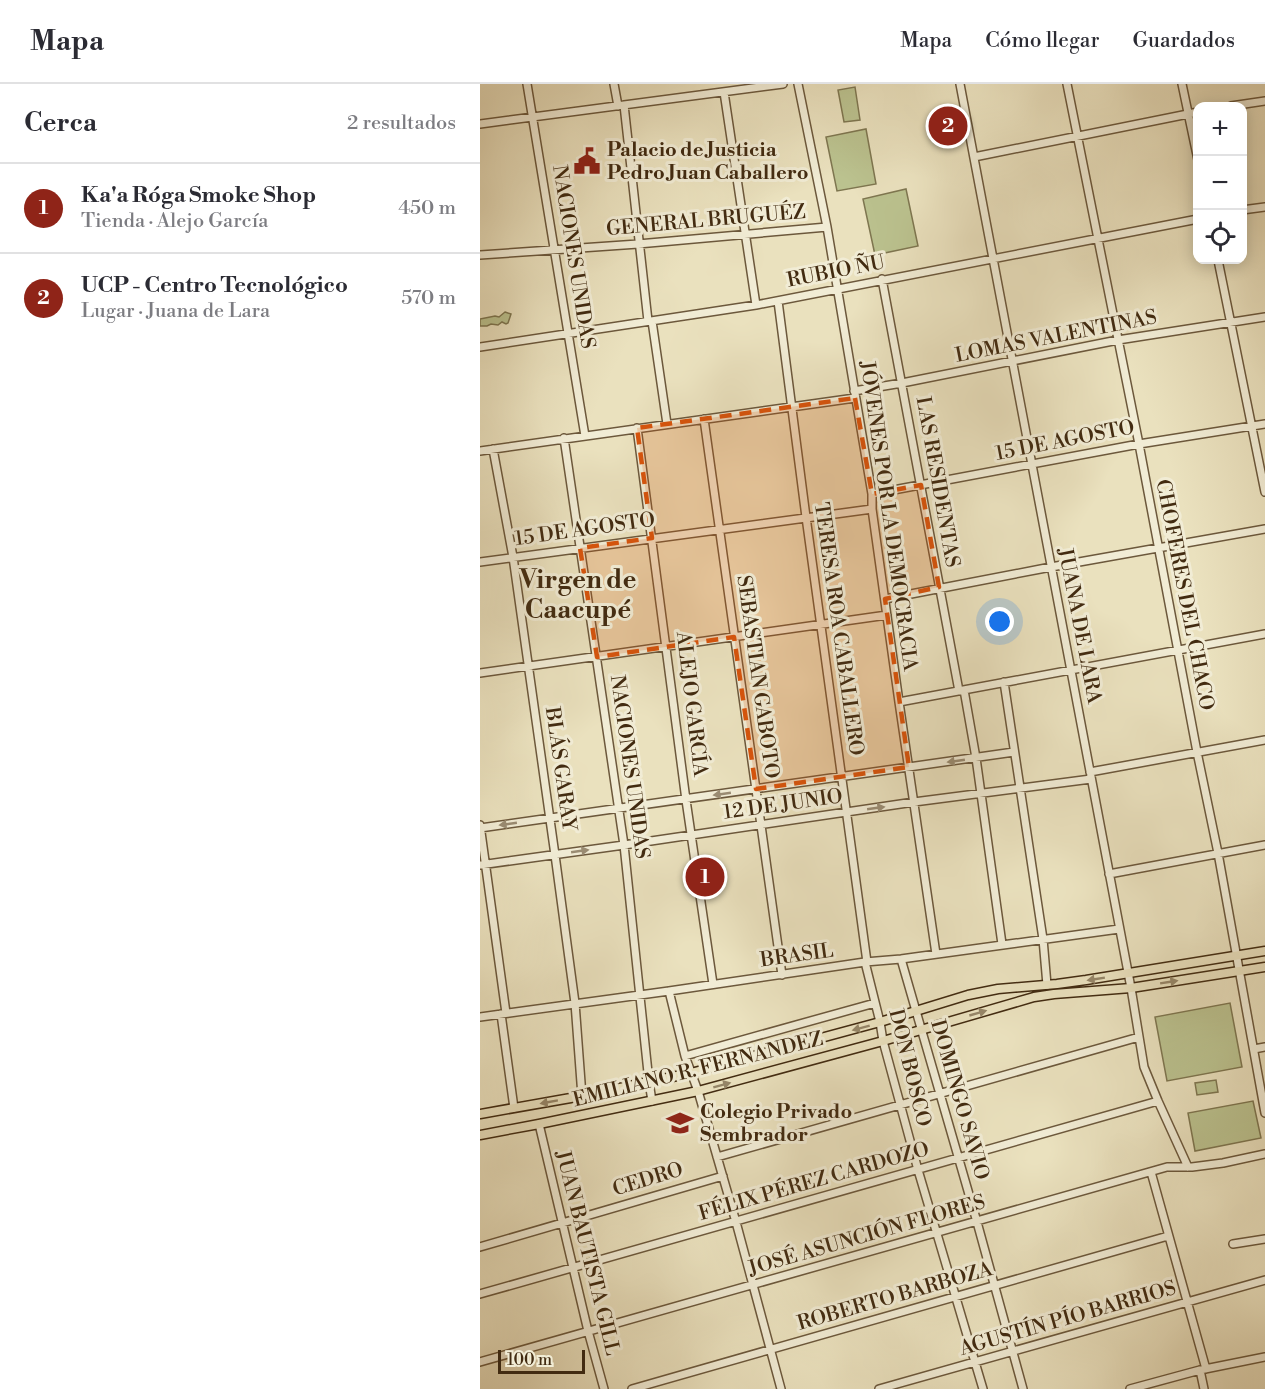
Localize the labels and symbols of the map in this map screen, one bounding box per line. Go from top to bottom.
pin: 2 [928,104,968,148]
place label: Palacio de Justicia Pedro Juan Caballero [607,138,808,186]
public building icon: Palacio de Justicia Pedro Juan Caballero [572,146,602,176]
street label: NACIONES UNIDAS [546,163,600,351]
street label: GENERAL BRUGUÉZ [605,199,807,242]
street label: RUBIO ÑU [785,248,887,294]
street label: LOMAS VALENTINAS [953,305,1159,369]
street label: JÓVENES POR LA DEMOCRACIA [854,358,923,674]
street label: LAS RESIDENTAS [910,395,964,569]
street label: 15 DE AGOSTO [993,415,1137,467]
street label: CHOFERES DEL CHACO [1149,477,1219,713]
street label: TERESA ROA CABALLERO [808,501,868,757]
street label: 15 DE AGOSTO [513,508,657,552]
street label: JUANA DE LARA [1051,545,1107,707]
district label: Virgen de Caacupé [519,564,636,626]
street label: SEBASTIAN GABOTO [730,574,784,780]
your location [985,607,1014,636]
street label: ALEJO GARCÍA [670,629,713,779]
street label: NACIONES UNIDAS [604,673,654,861]
street label: BLÁS GARAY [539,704,582,833]
one-way arrow [947,756,966,765]
street label: 12 DE JUNIO [722,784,844,826]
one-way arrow [712,790,731,799]
one-way arrow [867,803,886,812]
one-way arrow [498,819,517,829]
one-way arrow [570,847,589,856]
pin: 1 [686,854,724,900]
street label: BRASIL [758,939,835,974]
one-way arrow [1086,974,1105,983]
one-way arrow [1160,978,1179,987]
street label: DON BOSCO [882,1007,936,1129]
one-way arrow [969,1008,987,1017]
street label: DOMINGO SAVIO [924,1017,994,1183]
one-way arrow [852,1023,870,1033]
street label: EMILIANO R. FERNANDEZ [570,1027,826,1113]
one-way arrow [713,1080,731,1089]
one-way arrow [539,1098,558,1107]
place label: Colegio Privado Sembrador [700,1100,852,1148]
school or university icon: Colegio Privado Sembrador [665,1108,695,1138]
street label: FÉLIX PÉREZ CARDOZO [695,1136,932,1227]
street label: JUAN BAUTISTA GILL [549,1147,625,1358]
street label: CEDRO [610,1157,686,1203]
street label: JOSÉ ASUNCIÓN FLORES [744,1189,988,1282]
street label: ROBERTO BARBOZA [795,1257,997,1337]
street label: AGUSTÍN PÍO BARRIOS [955,1275,1179,1362]
scale bar [498,1347,585,1374]

